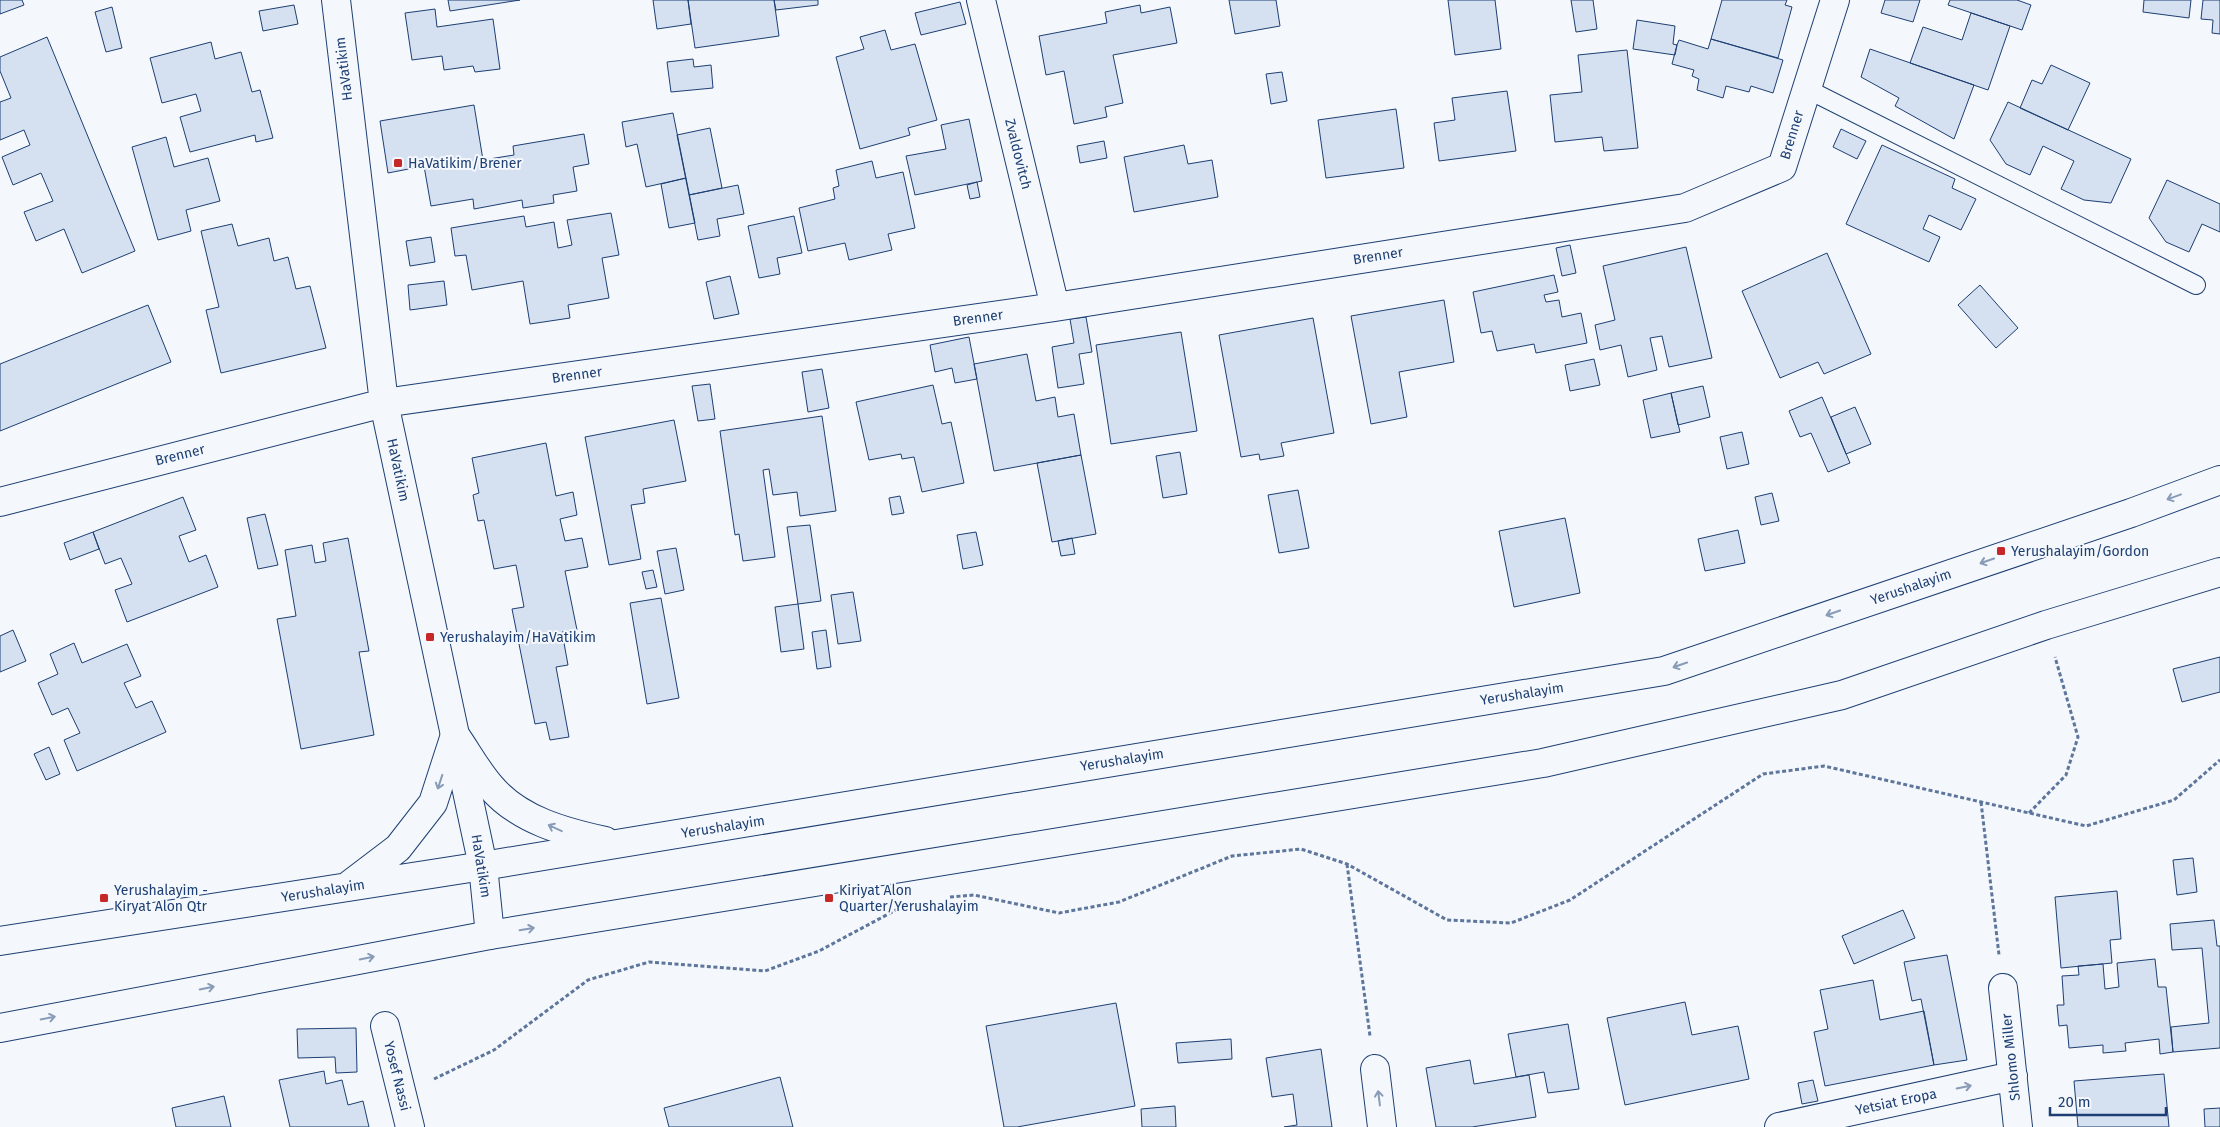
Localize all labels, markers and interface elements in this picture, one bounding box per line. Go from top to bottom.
street label: HaVatikim [332,36,356,102]
street label: Brenner [1776,108,1808,162]
street label: Zvaldovitch [1001,117,1035,191]
place label: HaVatikim/Brener [408,155,522,172]
marker: HaVatikim/Brener [392,157,404,169]
street label: Brenner [1352,244,1405,268]
street label: Brenner [952,306,1005,330]
street label: Brenner [551,363,604,387]
street label: HaVatikim [383,437,413,503]
street label: Brenner [153,440,207,469]
one-way arrow [2167,493,2182,502]
place label: Yerushalayim/Gordon [2011,543,2149,560]
marker: Yerushalayim/Gordon [1995,545,2007,557]
one-way arrow [1980,557,1996,566]
street label: Yerushalayim [1868,565,1954,609]
one-way arrow [1826,609,1842,618]
place label: Yerushalayim/HaVatikim [440,629,596,646]
marker: Yerushalayim/HaVatikim [424,631,436,643]
one-way arrow [1672,661,1688,670]
street label: Yerushalayim [1479,679,1565,709]
street label: Yerushalayim [1079,745,1165,775]
one-way arrow [435,773,444,789]
street label: Yerushalayim [680,812,766,842]
one-way arrow [548,822,563,832]
street label: HaVatikim [468,833,494,899]
street label: Yerushalayim [280,876,366,906]
place label: Yerushalayim - Kiryat Alon Qtr [114,882,208,915]
place label: Kiriyat Alon Quarter/Yerushalayim [839,882,979,915]
marker: Yerushalayim - Kiryat Alon Qtr [98,892,110,904]
marker: Kiriyat Alon Quarter/Yerushalayim [823,892,835,904]
one-way arrow [519,924,535,934]
one-way arrow [359,953,375,963]
one-way arrow [199,983,215,993]
street label: Shlomo Miller [1998,1012,2024,1102]
one-way arrow [39,1013,55,1023]
street label: Yosef Nassi [380,1039,414,1113]
one-way arrow [1955,1082,1971,1091]
scale bar [2050,1084,2166,1116]
street label: Yetsiat Eropa [1854,1085,1938,1119]
one-way arrow [1373,1090,1383,1106]
text: 20 m [2058,1093,2091,1111]

